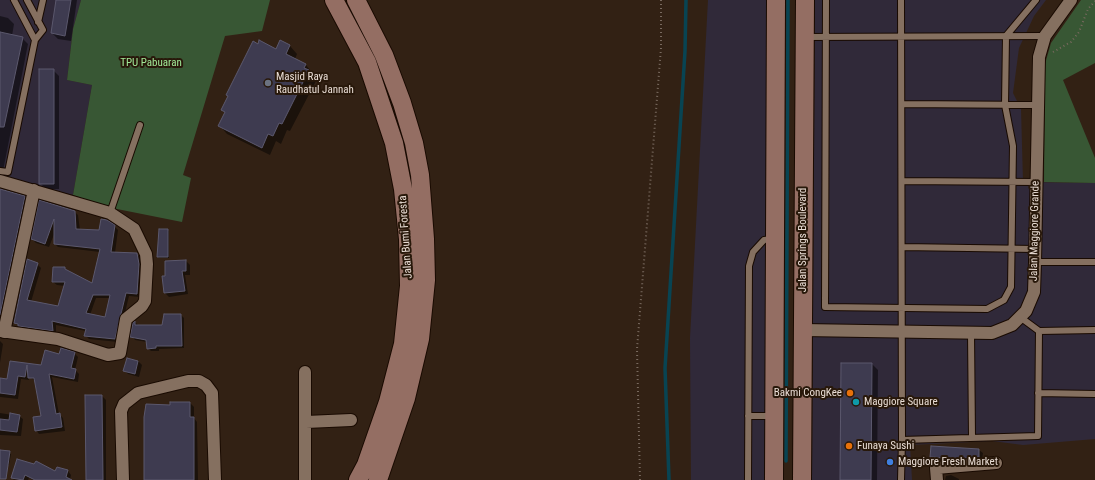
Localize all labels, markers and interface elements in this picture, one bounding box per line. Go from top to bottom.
park label: TPU Pabuaran [120,56,182,70]
place label: Masjid Raya Raudhatul Jannah [276,70,354,96]
marker: Masjid Raya Raudhatul Jannah [263,78,273,88]
street label: Jalan Maggiore Grande [1028,181,1042,281]
street label: Jalan Springs Boulevard [796,188,810,292]
street label: Jalan Bumi Foresta [397,195,415,279]
place label: Bakmi CongKee [774,386,842,400]
marker: Bakmi CongKee [845,388,855,398]
place label: Maggiore Square [864,395,938,409]
marker: Maggiore Square [851,397,861,407]
place label: Funaya Sushi [857,439,914,453]
marker: Funaya Sushi [844,441,854,451]
place label: Maggiore Fresh Market [898,455,998,469]
marker: Maggiore Fresh Market [885,457,895,467]

